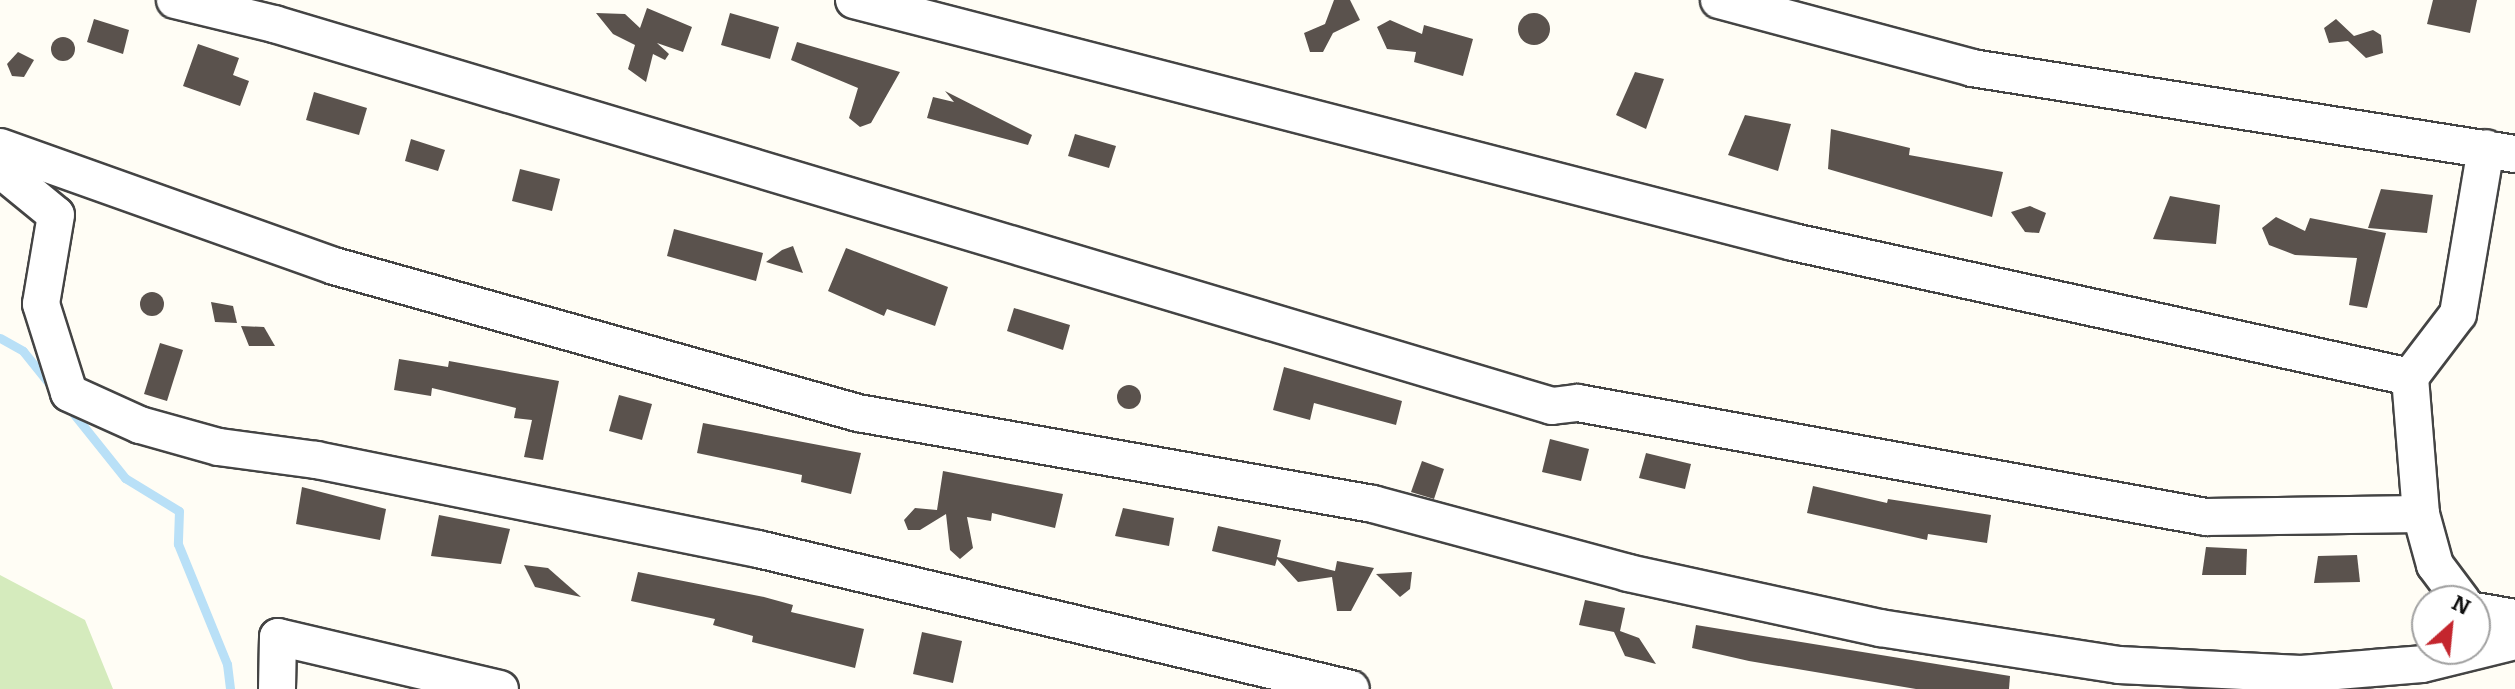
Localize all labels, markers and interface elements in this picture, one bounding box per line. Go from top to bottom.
north arrow [2411,585,2491,665]
text: N [2448,589,2475,621]

